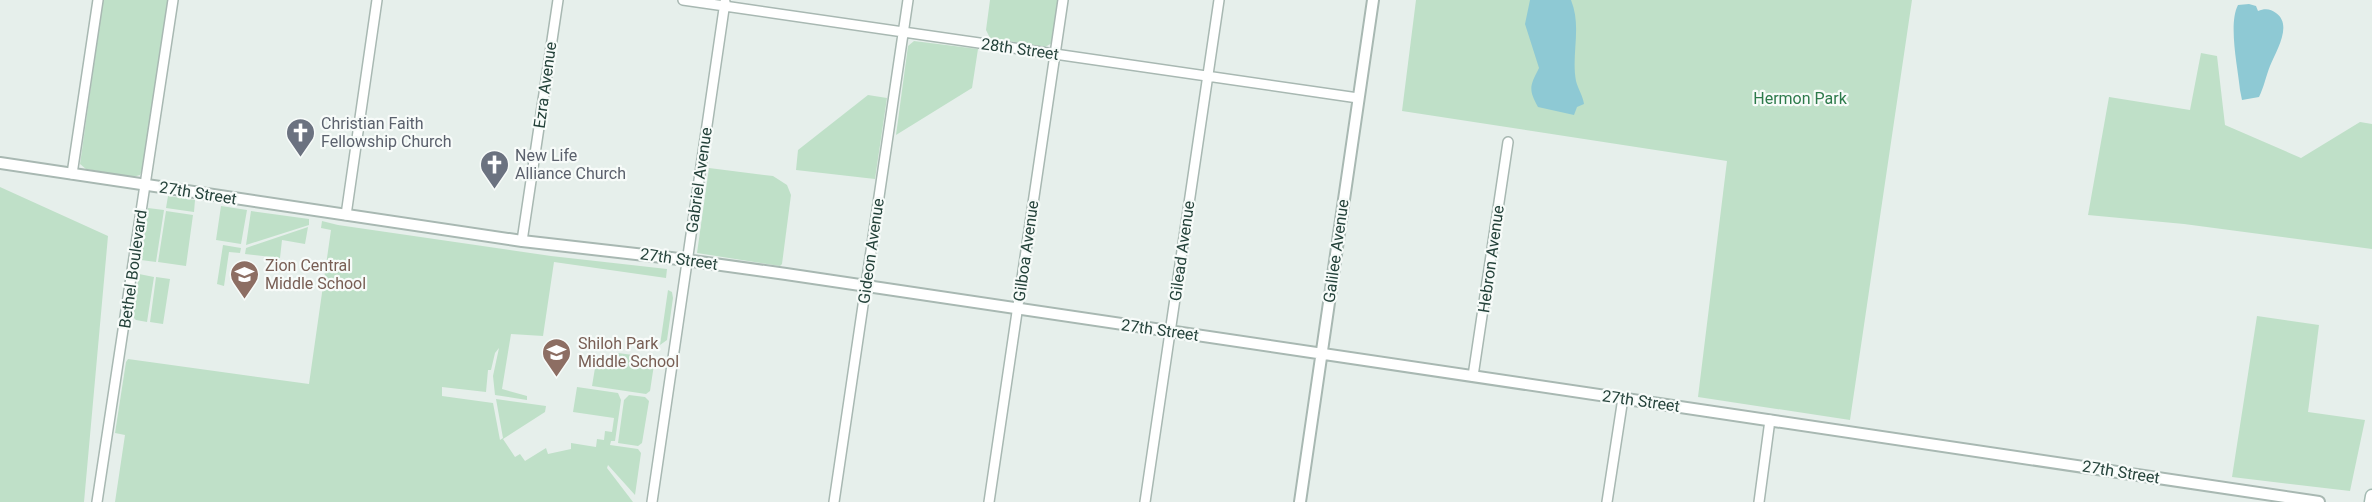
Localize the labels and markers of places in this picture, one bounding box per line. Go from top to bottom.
place label: Christian Faith Fellowship Church [321,114,452,151]
church icon: Christian Faith Fellowship Church [284,116,316,158]
place label: New Life Alliance Church [515,146,626,183]
church icon: New Life Alliance Church [478,148,510,190]
place label: Zion Central Middle School [265,256,366,293]
school or university icon: Zion Central Middle School [228,258,260,300]
place label: Shiloh Park Middle School [578,334,679,371]
school or university icon: Shiloh Park Middle School [541,336,573,378]

